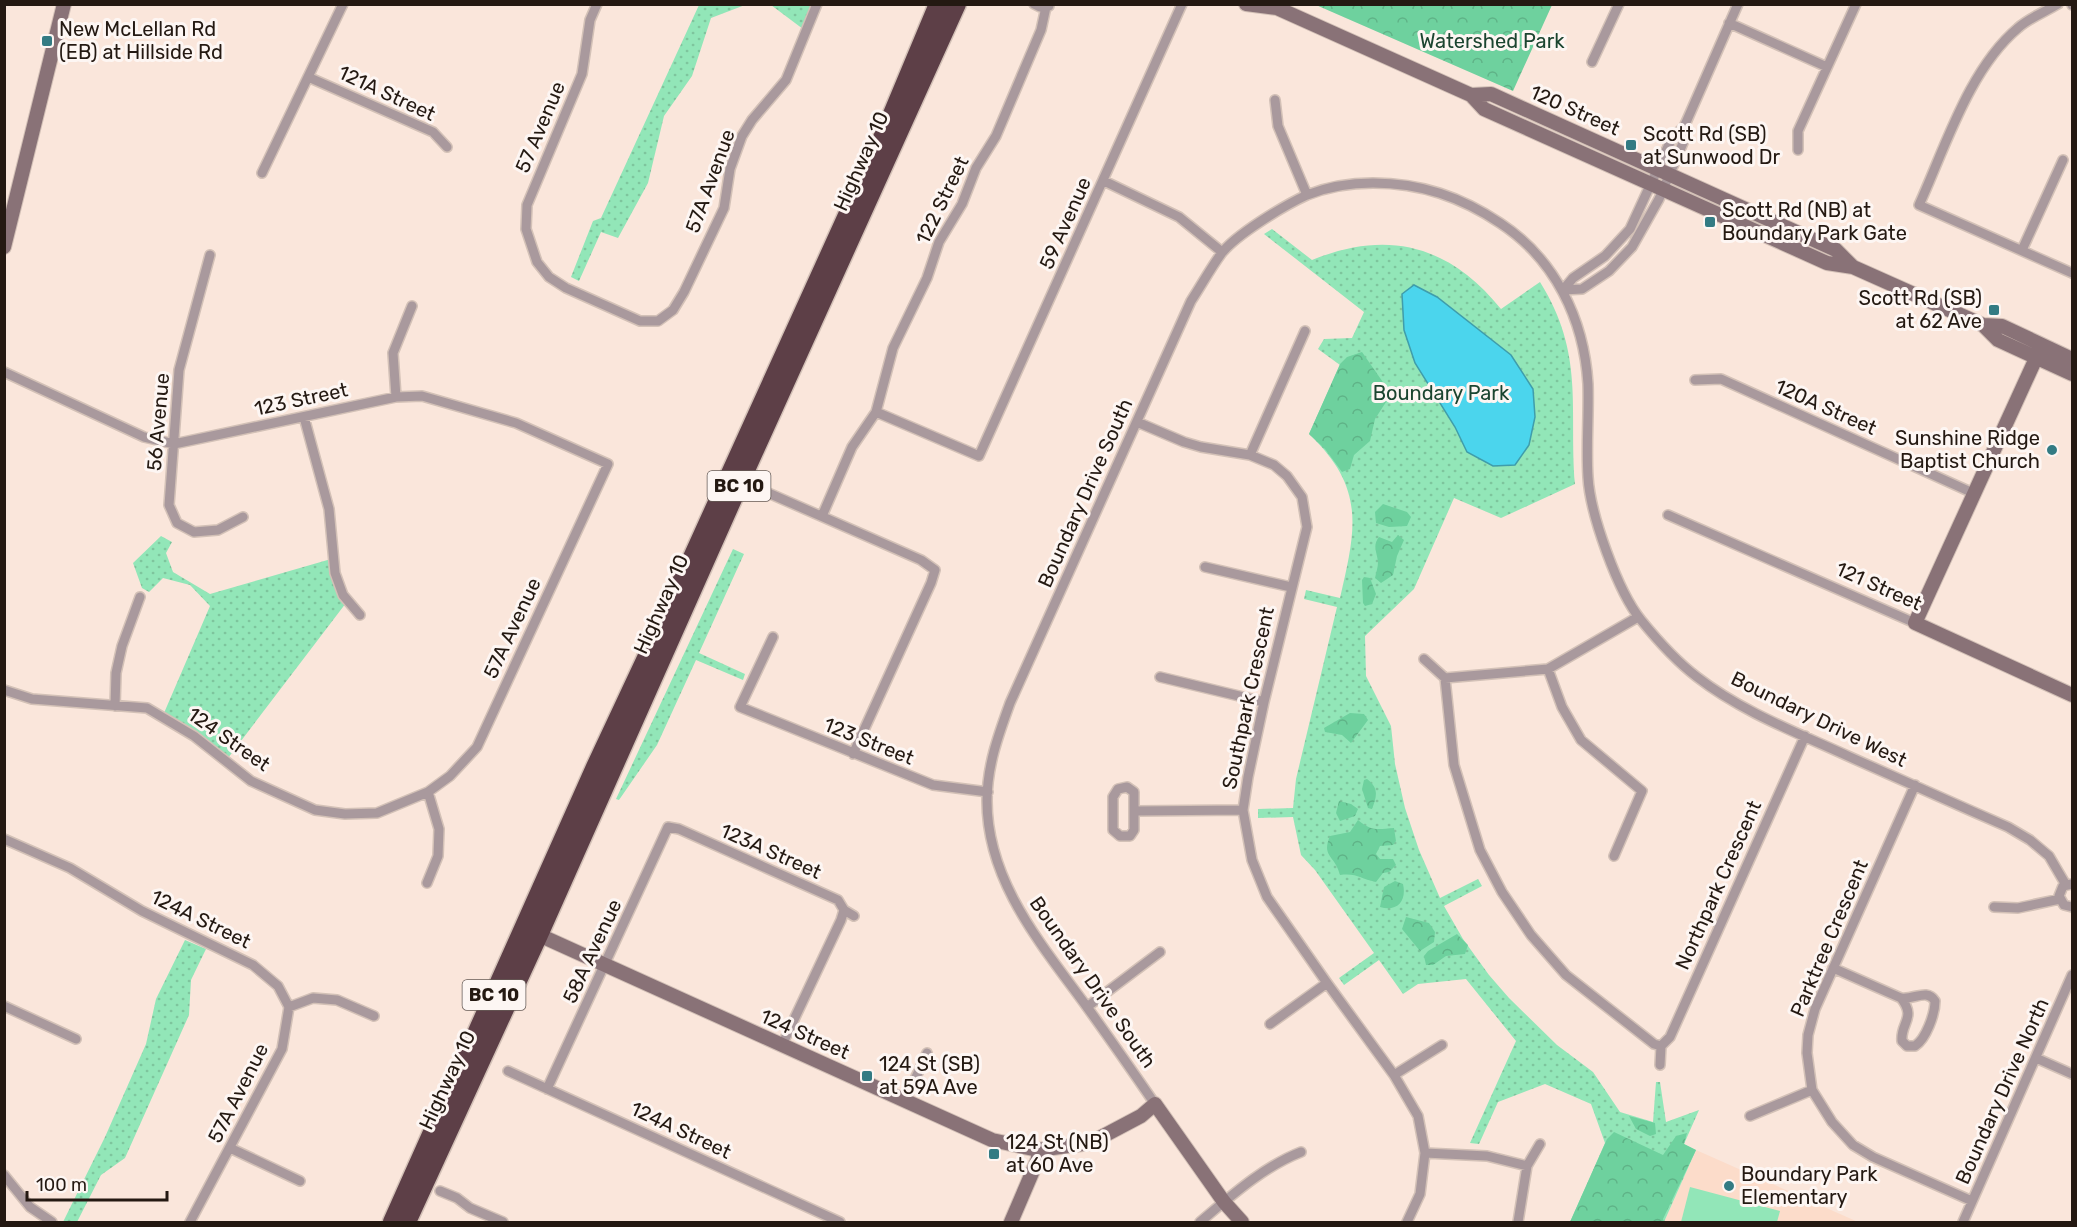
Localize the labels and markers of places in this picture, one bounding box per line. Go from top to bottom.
place label: New McLellan Rd (EB) at Hillside Rd [59,17,223,64]
marker: New McLellan Rd (EB) at Hillside Rd [40,34,54,48]
place label: Scott Rd (SB) at Sunwood Dr [1643,122,1780,169]
marker: Scott Rd (SB) at Sunwood Dr [1624,138,1638,152]
place label: Scott Rd (NB) at Boundary Park Gate [1722,198,1907,245]
marker: Scott Rd (NB) at Boundary Park Gate [1703,215,1717,229]
place label: Scott Rd (SB) at 62 Ave [1858,286,1982,333]
marker: Scott Rd (SB) at 62 Ave [1987,303,2001,317]
place label: Sunshine Ridge Baptist Church [1895,426,2040,473]
marker: Sunshine Ridge Baptist Church [2045,443,2059,457]
place label: 124 St (SB) at 59A Ave [879,1052,980,1099]
marker: 124 St (SB) at 59A Ave [860,1069,874,1083]
place label: 124 St (NB) at 60 Ave [1006,1130,1109,1177]
marker: 124 St (NB) at 60 Ave [987,1147,1001,1161]
place label: Boundary Park Elementary [1741,1162,1878,1209]
marker: Boundary Park Elementary [1722,1179,1736,1193]

